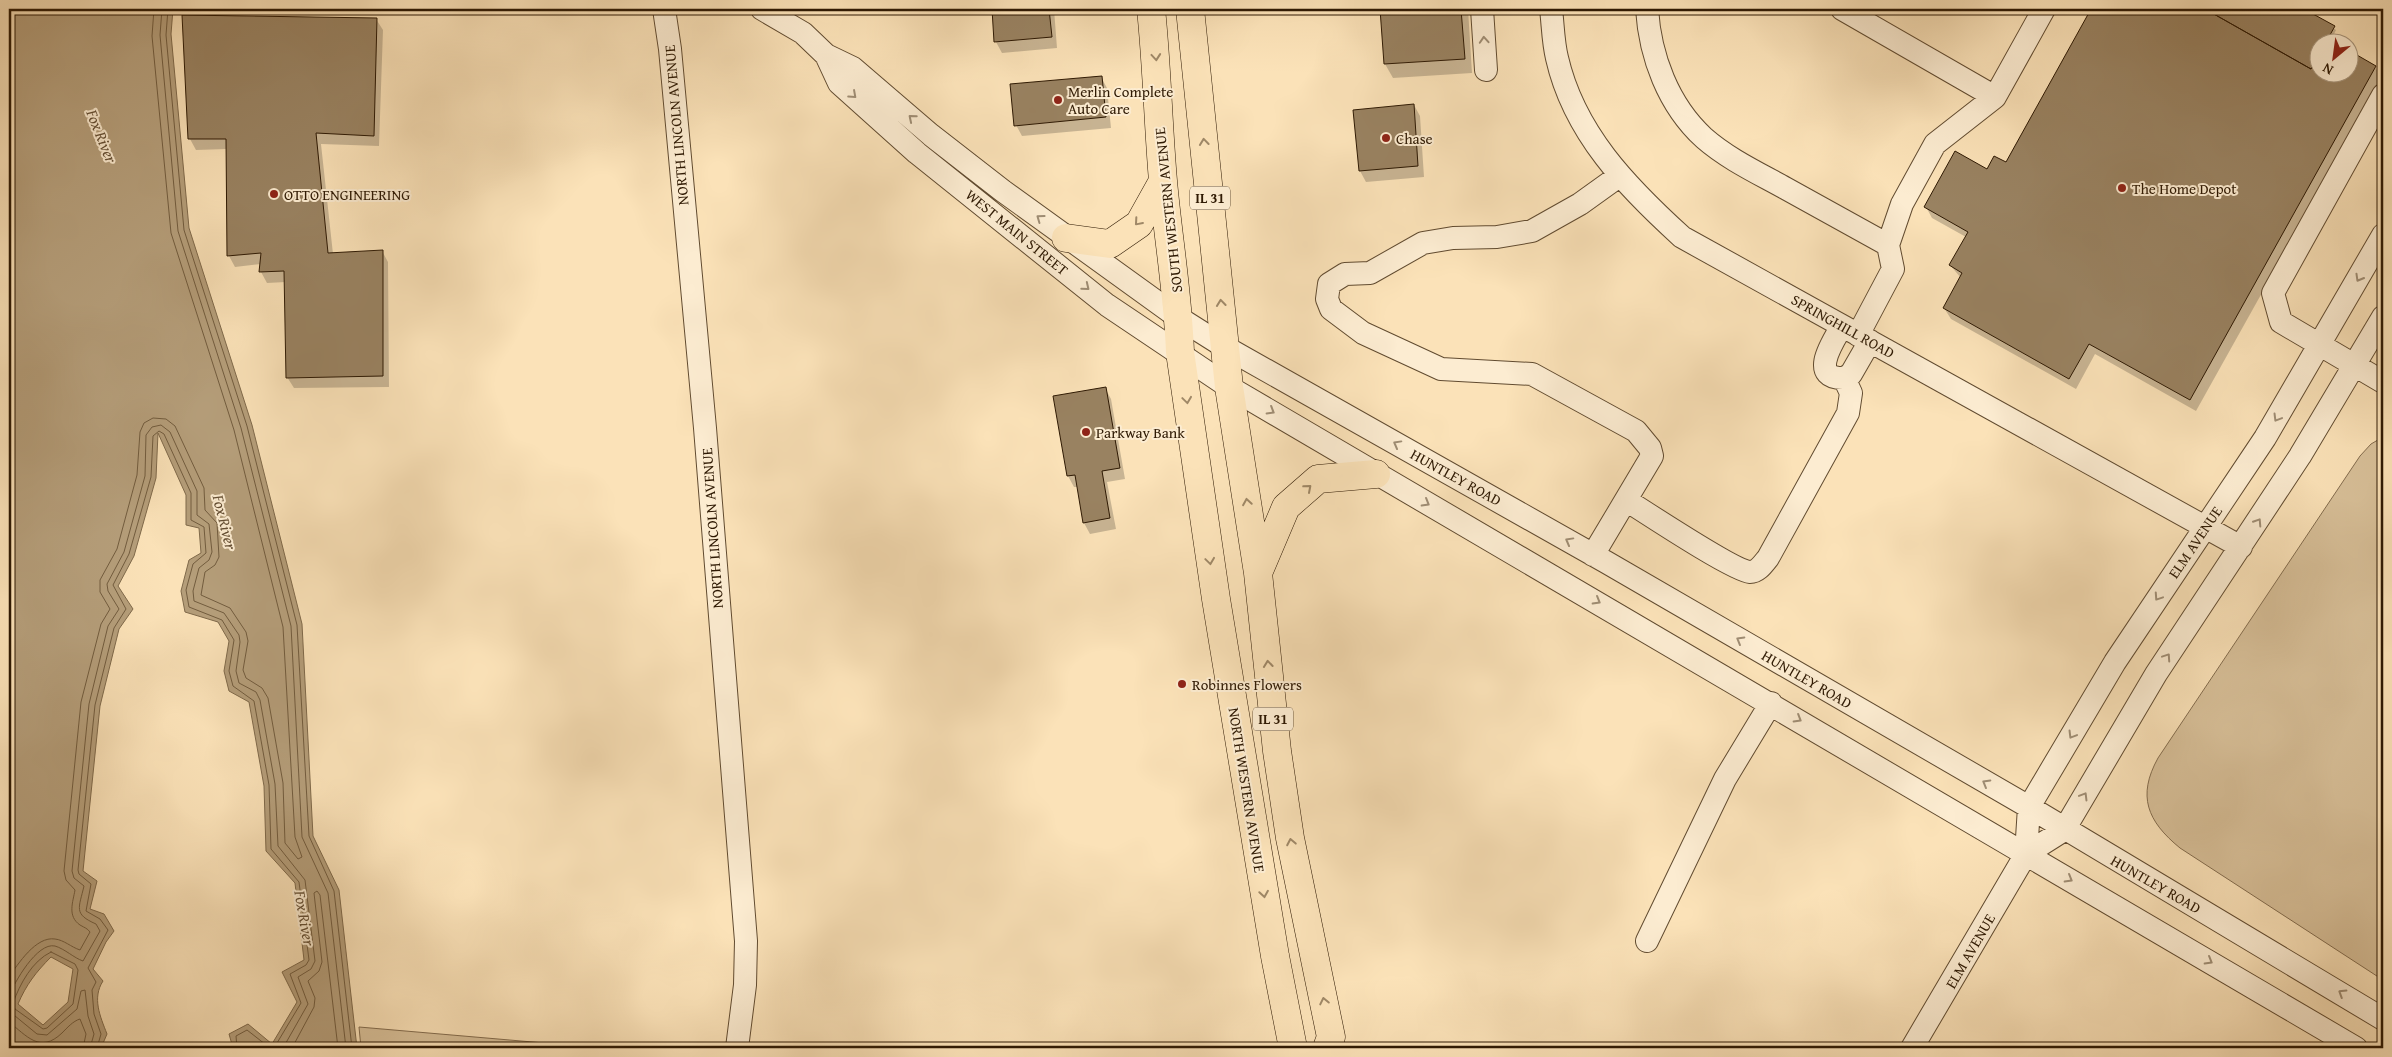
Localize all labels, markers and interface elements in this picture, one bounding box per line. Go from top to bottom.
north arrow [2310,32,2360,82]
one-way arrow [1479,35,1490,43]
street label: NORTH LINCOLN AVENUE [658,44,693,206]
one-way arrow [1150,54,1161,62]
text: N [2318,58,2337,80]
place label: Merlin Complete Auto Care [1068,81,1173,119]
one-way arrow [847,89,856,98]
marker: Merlin Complete Auto Care [1052,94,1064,106]
water label: Fox River [80,105,124,167]
one-way arrow [909,116,918,124]
street label: SOUTH WESTERN AVENUE [1149,126,1187,294]
place label: Chase [1396,128,1433,149]
marker: Chase [1380,132,1392,144]
one-way arrow [1199,137,1210,145]
place label: The Home Depot [2132,178,2237,199]
marker: The Home Depot [2116,182,2128,194]
place label: OTTO ENGINEERING [284,184,410,205]
street label: WEST MAIN STREET [961,184,1073,280]
road number: IL 31 [1190,187,1230,210]
marker: OTTO ENGINEERING [268,188,280,200]
one-way arrow [1036,215,1046,224]
one-way arrow [1135,217,1144,226]
one-way arrow [2355,272,2365,281]
one-way arrow [1080,282,1089,290]
street label: SPRINGHILL ROAD [1787,289,1899,363]
one-way arrow [1216,299,1227,307]
one-way arrow [1181,396,1191,405]
one-way arrow [1266,405,1275,415]
one-way arrow [2273,412,2283,421]
place label: Parkway Bank [1096,422,1185,443]
marker: Parkway Bank [1080,426,1092,438]
one-way arrow [1393,440,1402,450]
street label: HUNTLEY ROAD [1407,443,1505,511]
street label: NORTH LINCOLN AVENUE [696,447,728,609]
one-way arrow [1302,484,1311,493]
water label: Fox River [206,491,244,553]
one-way arrow [1421,496,1430,506]
one-way arrow [1243,498,1253,507]
street label: ELM AVENUE [2163,501,2227,582]
one-way arrow [2252,518,2261,527]
one-way arrow [1565,537,1574,547]
one-way arrow [1204,557,1215,565]
one-way arrow [2155,592,2165,601]
one-way arrow [1592,595,1601,605]
one-way arrow [1736,636,1745,646]
street label: HUNTLEY ROAD [1758,645,1856,713]
one-way arrow [2161,653,2171,662]
one-way arrow [1263,659,1274,667]
place label: Robinnes Flowers [1192,674,1302,695]
marker: Robinnes Flowers [1176,678,1188,690]
street label: NORTH WESTERN AVENUE [1224,706,1270,874]
road number: IL 31 [1253,708,1293,731]
one-way arrow [1793,712,1802,722]
one-way arrow [2068,729,2078,738]
one-way arrow [1983,779,1992,789]
one-way arrow [2077,793,2087,802]
one-way arrow [1286,838,1296,846]
street label: HUNTLEY ROAD [2107,850,2205,918]
one-way arrow [2063,872,2072,882]
water label: Fox River [288,887,322,949]
one-way arrow [1259,890,1269,899]
street label: ELM AVENUE [1940,909,2000,992]
one-way arrow [2203,955,2212,965]
one-way arrow [2338,990,2347,1000]
one-way arrow [1319,997,1329,1006]

